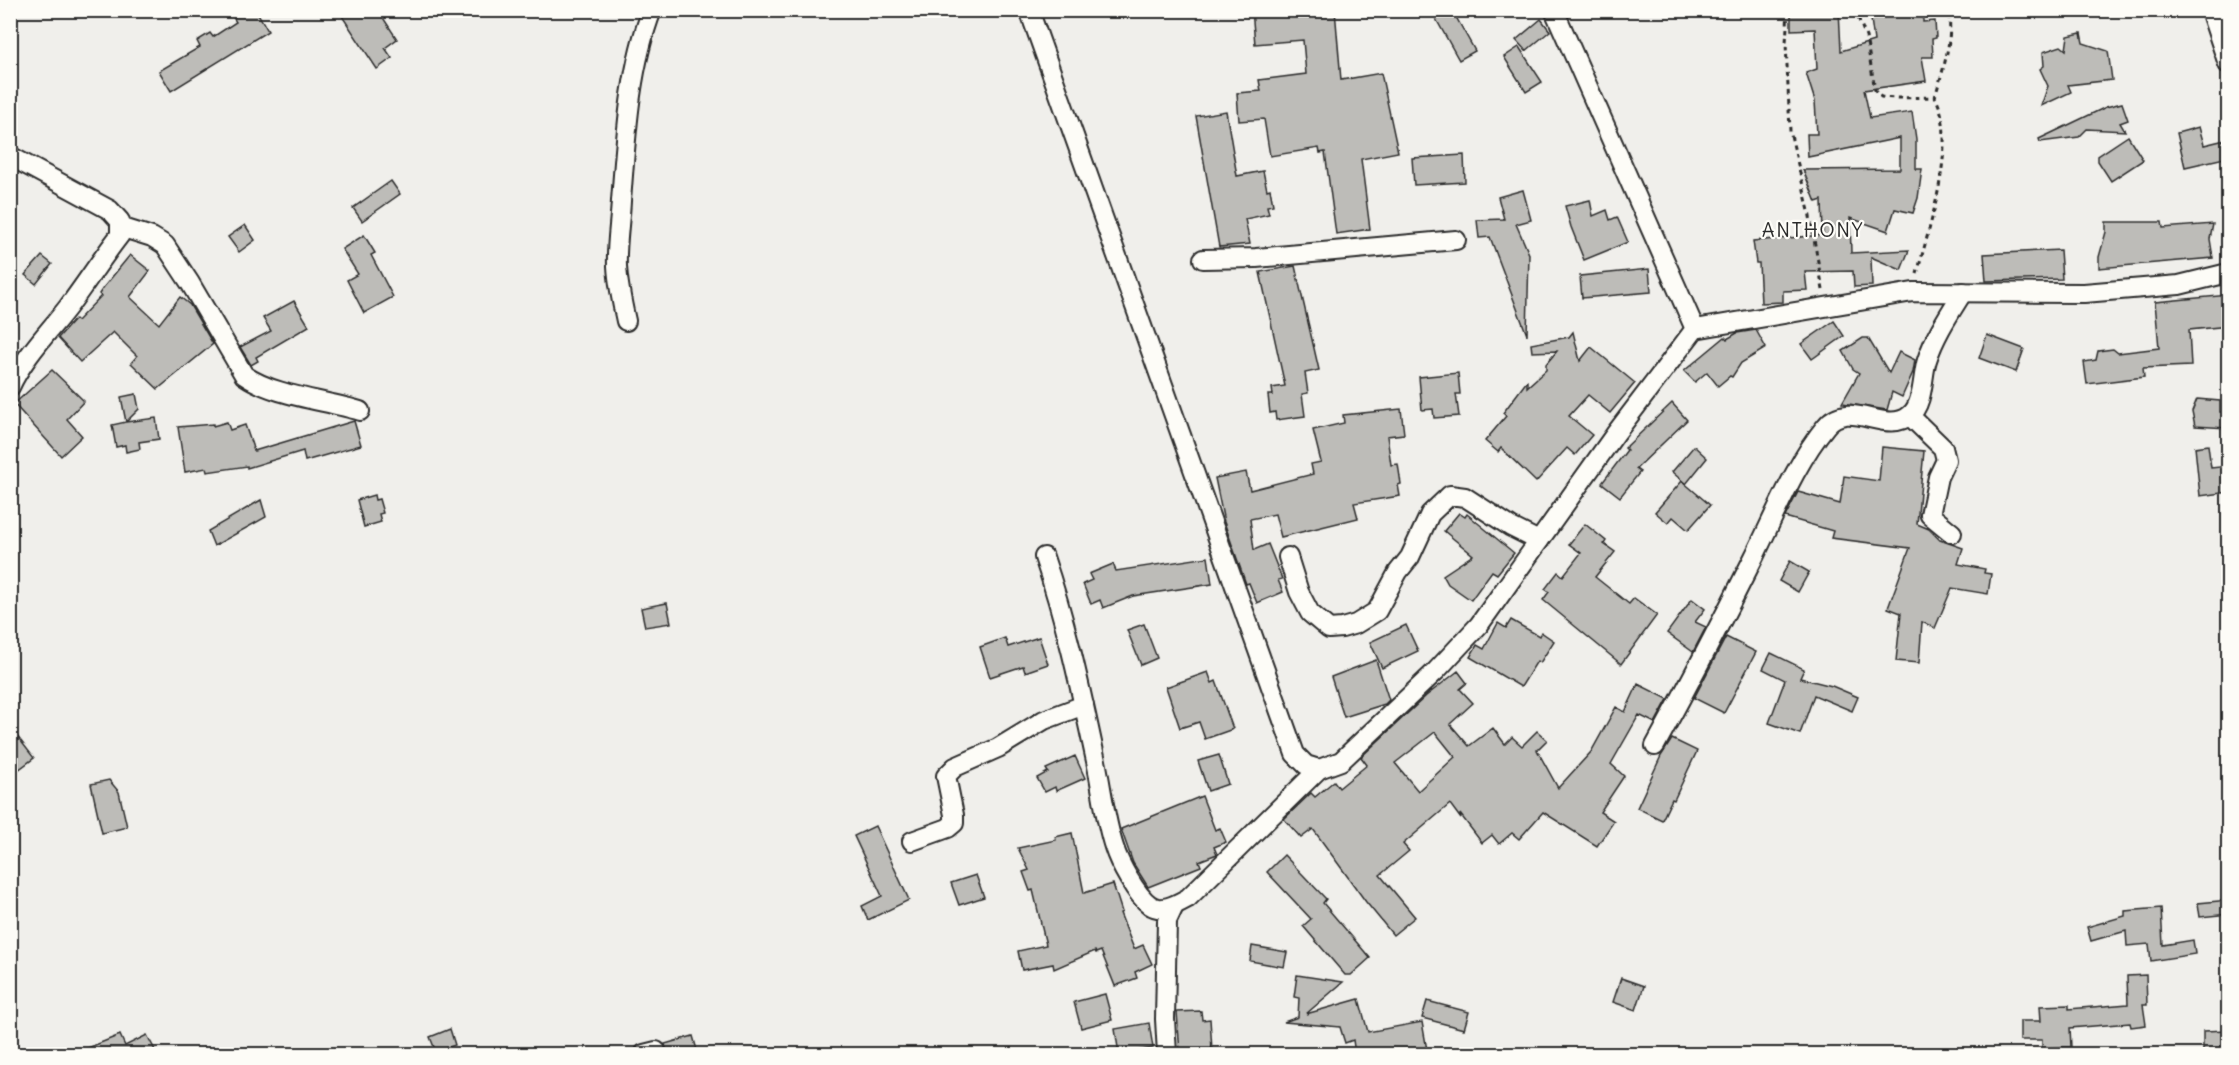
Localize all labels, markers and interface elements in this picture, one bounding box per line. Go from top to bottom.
district label: ANTHONY [1762,217,1864,242]

